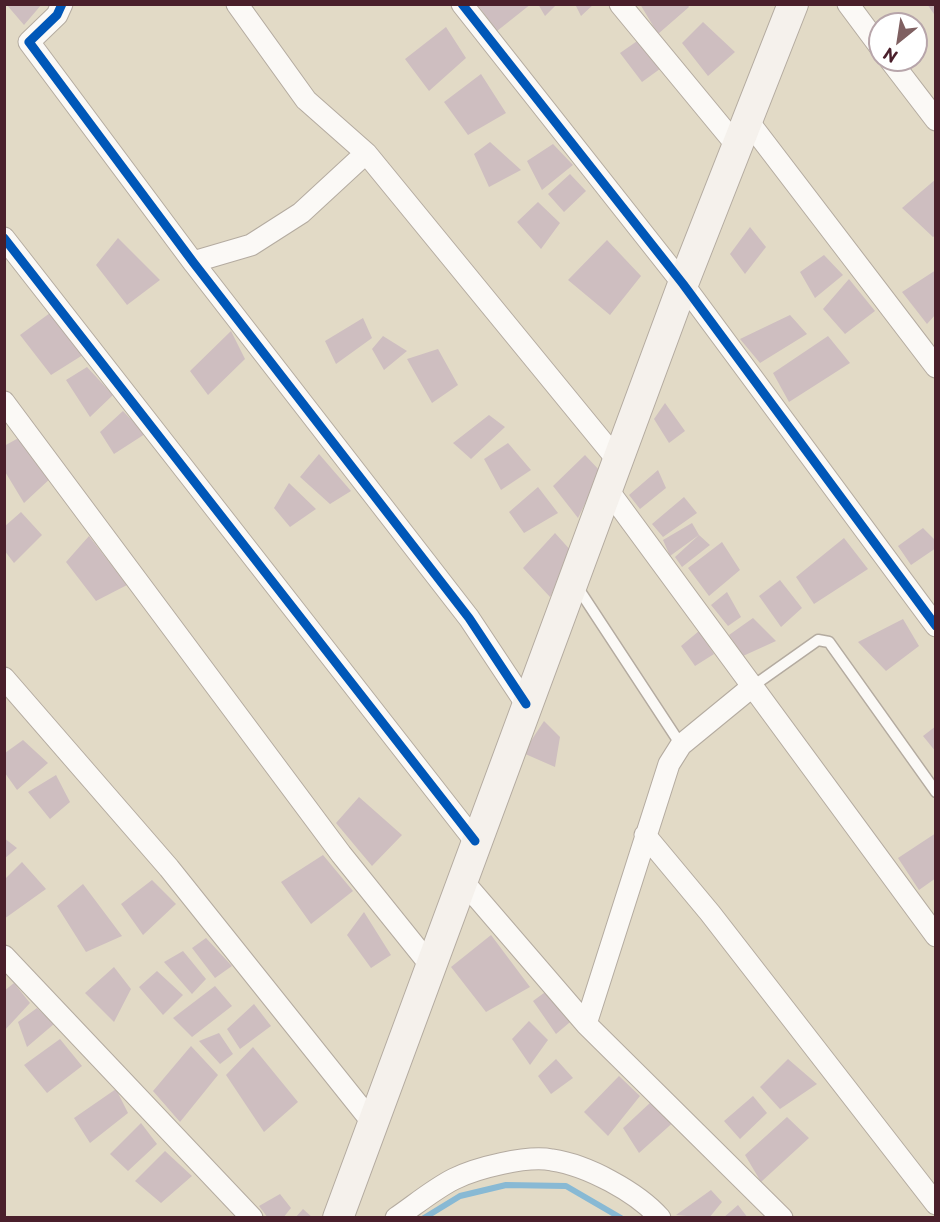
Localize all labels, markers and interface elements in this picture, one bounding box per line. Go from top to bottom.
north arrow [868,12,928,72]
text: N [879,42,901,69]

